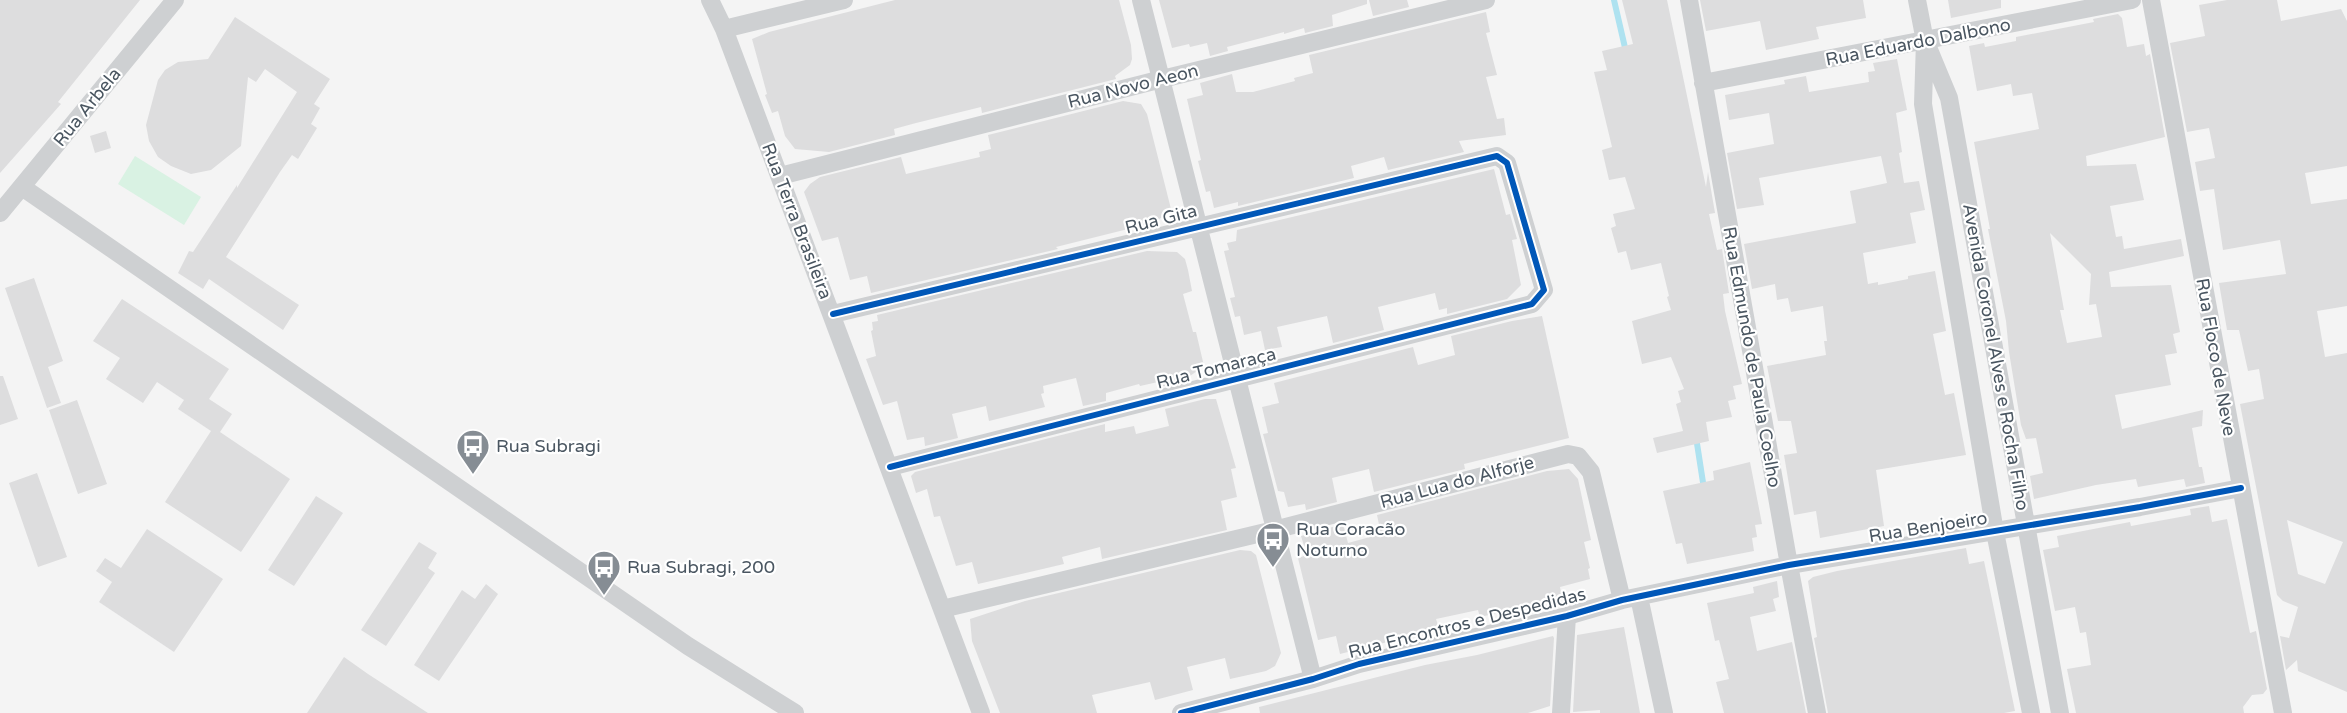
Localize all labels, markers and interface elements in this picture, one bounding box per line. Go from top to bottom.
street label: Rua Eduardo Dalbono [1824,13,2012,71]
street label: Rua Novo Aeon [1065,59,1201,113]
street label: Rua Arbela [49,63,125,151]
street label: Rua Terra Brasileira [757,140,837,302]
street label: Rua Gita [1123,199,1199,239]
street label: Avenida Coronel Alves e Rocha Filho [1958,202,2034,512]
street label: Rua Edmundo de Paula Coelho [1718,225,1786,489]
street label: Rua Floco de Neve [2191,276,2241,438]
street label: Rua Tomaraça [1154,342,1278,394]
bus stop icon: Rua Subragi [455,428,491,475]
place label: Rua Subragi [496,435,601,457]
street label: Rua Lua do Alforje [1378,451,1536,513]
street label: Rua Benjoeiro [1867,507,1989,547]
place label: Rua Coracão Noturno [1296,518,1405,561]
bus stop icon: Rua Coracão Noturno [1255,521,1291,568]
bus stop icon: Rua Subragi, 200 [586,549,622,596]
place label: Rua Subragi, 200 [627,556,775,578]
street label: Rua Encontros e Despedidas [1346,583,1588,663]

